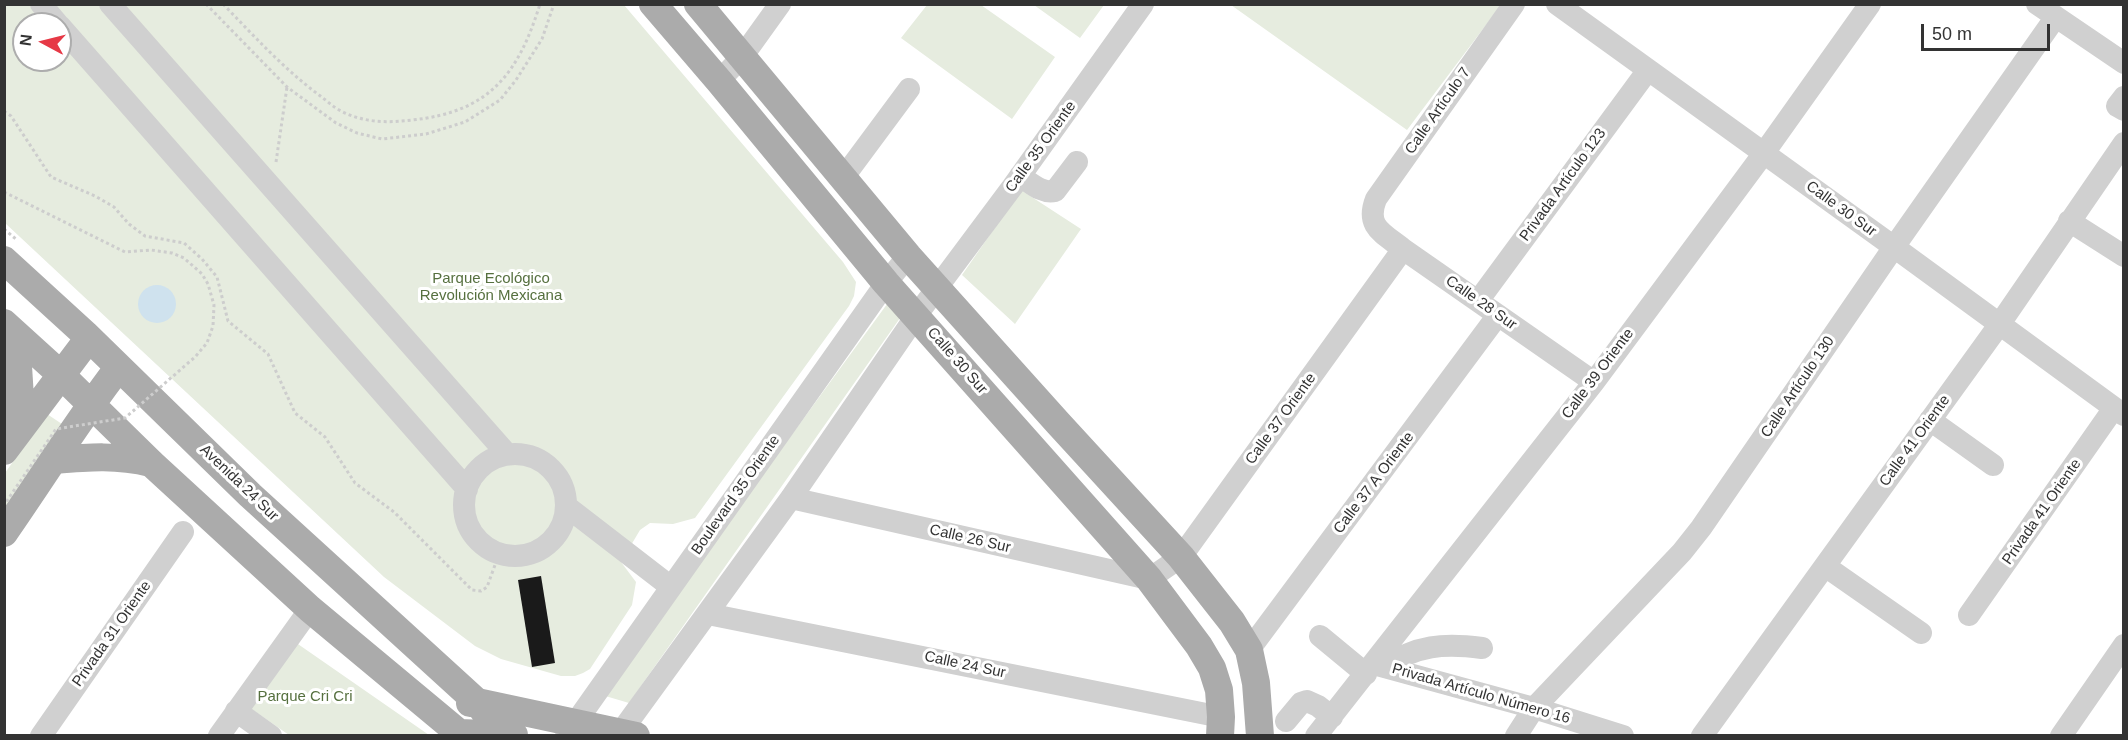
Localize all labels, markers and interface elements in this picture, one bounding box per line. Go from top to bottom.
north arrow [12,12,72,72]
scale bar [1924,12,2053,50]
text: 50 m [1932,24,1972,44]
text: N [16,33,35,47]
street label: Calle Artículo 7 [1401,64,1475,158]
street label: Calle 35 Oriente [1002,98,1080,196]
street label: Privada Artículo 123 [1516,125,1610,245]
street label: Calle 30 Sur [1802,177,1880,241]
park label: Parque Ecológico Revolución Mexicana [420,270,562,305]
street label: Calle 28 Sur [1442,272,1520,334]
street label: Calle 30 Sur [923,324,991,398]
street label: Calle 39 Oriente [1558,325,1638,423]
street label: Calle Artículo 130 [1757,333,1839,441]
street label: Calle 37 Oriente [1242,370,1320,468]
street label: Calle 41 Oriente [1876,392,1954,490]
street label: Calle 37 A Oriente [1330,429,1418,537]
street label: Boulevard 35 Oriente [688,432,784,558]
street label: Avenida 24 Sur [196,441,282,525]
street label: Privada 41 Oriente [1999,456,2085,568]
street label: Calle 26 Sur [928,521,1012,557]
street label: Privada 31 Oriente [69,578,155,690]
street label: Calle 24 Sur [923,648,1007,682]
street label: Privada Artículo Número 16 [1390,660,1572,728]
park label: Parque Cri Cri [257,688,353,706]

